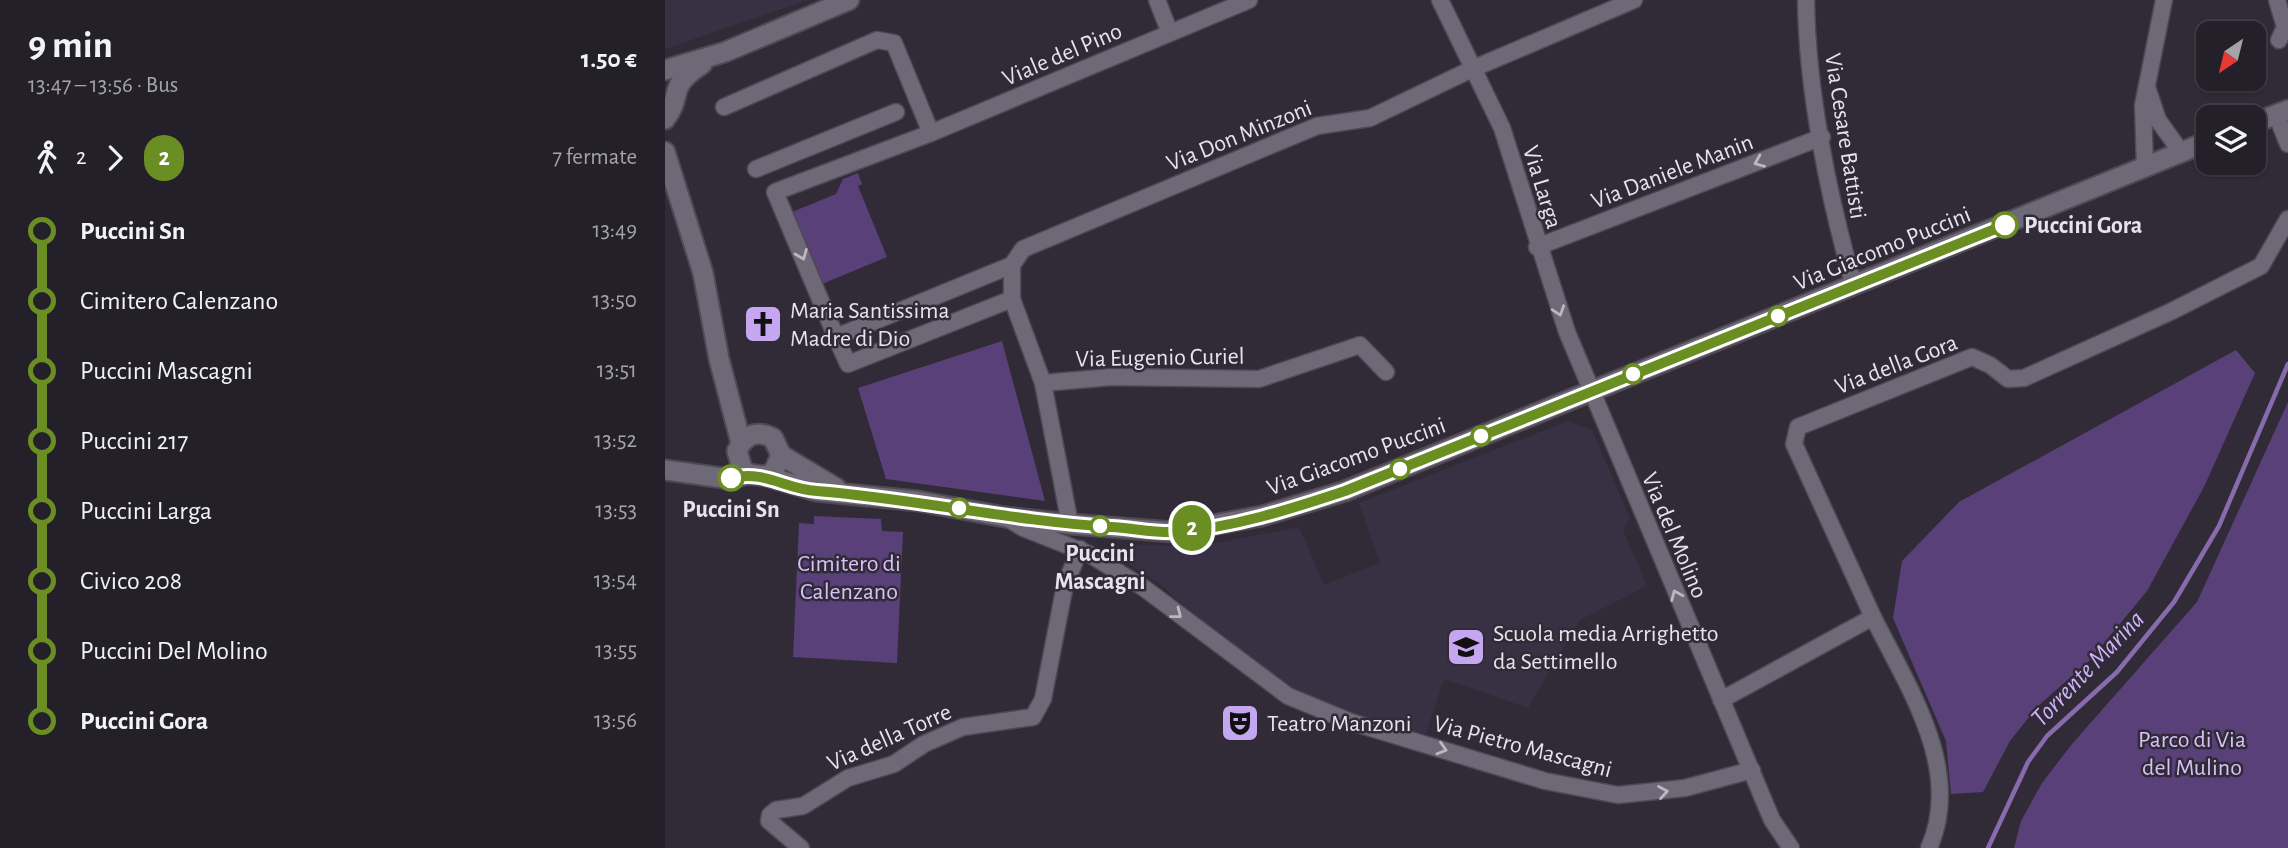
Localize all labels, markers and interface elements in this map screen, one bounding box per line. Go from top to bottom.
street label: Viale del Pino [999,19,1126,91]
north arrow [2196,21,2266,91]
map controls [2196,21,2266,175]
text: 9 min [28,27,113,65]
text: 1.50 € [581,46,637,72]
street label: Via Cesare Battisti [1820,52,1870,221]
text: 13:47 – 13:56 · Bus [28,74,178,97]
street label: Via Don Minzoni [1163,96,1315,176]
button: layers [2196,105,2266,175]
street label: Via Daniele Manin [1588,130,1757,214]
icon: walk [28,139,66,177]
icon: forward [96,139,134,177]
street label: Via Larga [1518,143,1566,232]
text: 2 [76,146,86,169]
text: 2 [158,146,170,170]
text: 7 fermate [552,146,637,169]
one-way arrow [1753,154,1765,168]
street label: Via Giacomo Puccini [1791,203,1974,295]
marker: Puccini Gora [1992,212,2018,238]
place label: Puccini Gora [2024,214,2142,238]
text: Puccini Sn [80,218,185,244]
text: 13:49 [592,219,637,242]
one-way arrow [793,248,807,260]
text: Cimitero Calenzano [80,288,278,314]
text: 13:50 [593,289,637,312]
place label: Maria Santissima Madre di Dio [790,299,950,351]
church icon: Maria Santissima Madre di Dio [742,303,784,345]
one-way arrow [1551,305,1566,317]
unlabelled marker [1768,306,1788,326]
street label: Via della Gora [1832,331,1961,399]
street label: Via Eugenio Curiel [1075,345,1245,371]
text: Puccini Mascagni [80,358,253,384]
text: 13:51 [597,359,637,382]
unlabelled marker [1623,364,1643,384]
street label: Via Giacomo Puccini [1264,413,1449,500]
unlabelled marker [1471,426,1491,446]
text: Puccini 217 [80,428,188,454]
text: 13:52 [594,429,637,452]
unlabelled marker [1390,459,1410,479]
marker: Puccini Sn [718,465,744,491]
street label: Via del Molino [1637,469,1711,602]
text: Puccini Larga [80,498,212,524]
place label: Puccini Sn [682,498,780,522]
unlabelled marker [949,498,969,518]
text: 13:53 [595,499,637,522]
line badge: 2 [1169,505,1215,551]
marker: Puccini Mascagni [1090,516,1110,536]
text: 2 [1186,516,1198,540]
place label: Puccini Mascagni [1054,542,1146,594]
park label: Cimitero di Calenzano [797,552,901,604]
text: Civico 208 [80,568,182,594]
text: 13:54 [594,569,637,592]
one-way arrow [1670,590,1684,602]
one-way arrow [1170,605,1182,618]
water label: Torrente Marina [2026,606,2149,732]
place label: Scuola media Arrighetto da Settimello [1493,622,1719,674]
school or university icon: Scuola media Arrighetto da Settimello [1445,626,1487,668]
text: Puccini Del Molino [80,638,268,664]
text: 13:55 [595,639,637,662]
street label: Via della Torre [824,700,955,776]
theatre icon: Teatro Manzoni [1219,702,1261,744]
text: Puccini Gora [80,708,208,734]
text: 13:56 [594,709,637,732]
place label: Teatro Manzoni [1267,712,1412,736]
street label: Via Pietro Mascagni [1431,712,1614,782]
park label: Parco di Via del Mulino [2138,728,2246,780]
one-way arrow [1435,741,1447,756]
one-way arrow [1657,785,1669,800]

